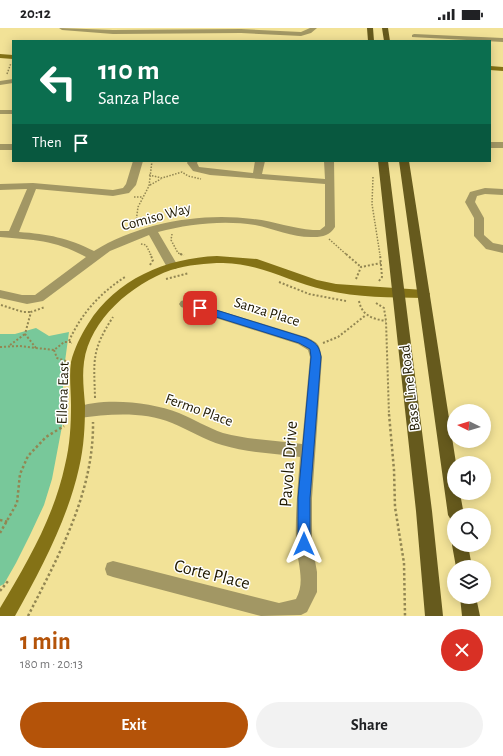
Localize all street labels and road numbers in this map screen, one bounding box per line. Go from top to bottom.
street label: Comiso Way [120,200,193,233]
street label: Sanza Place [232,295,302,329]
street label: Base Line Road [397,344,423,432]
street label: Ellena East [54,361,72,425]
street label: Fermo Place [163,391,235,429]
street label: Pavola Drive [277,420,301,508]
street label: Corte Place [172,557,252,593]

